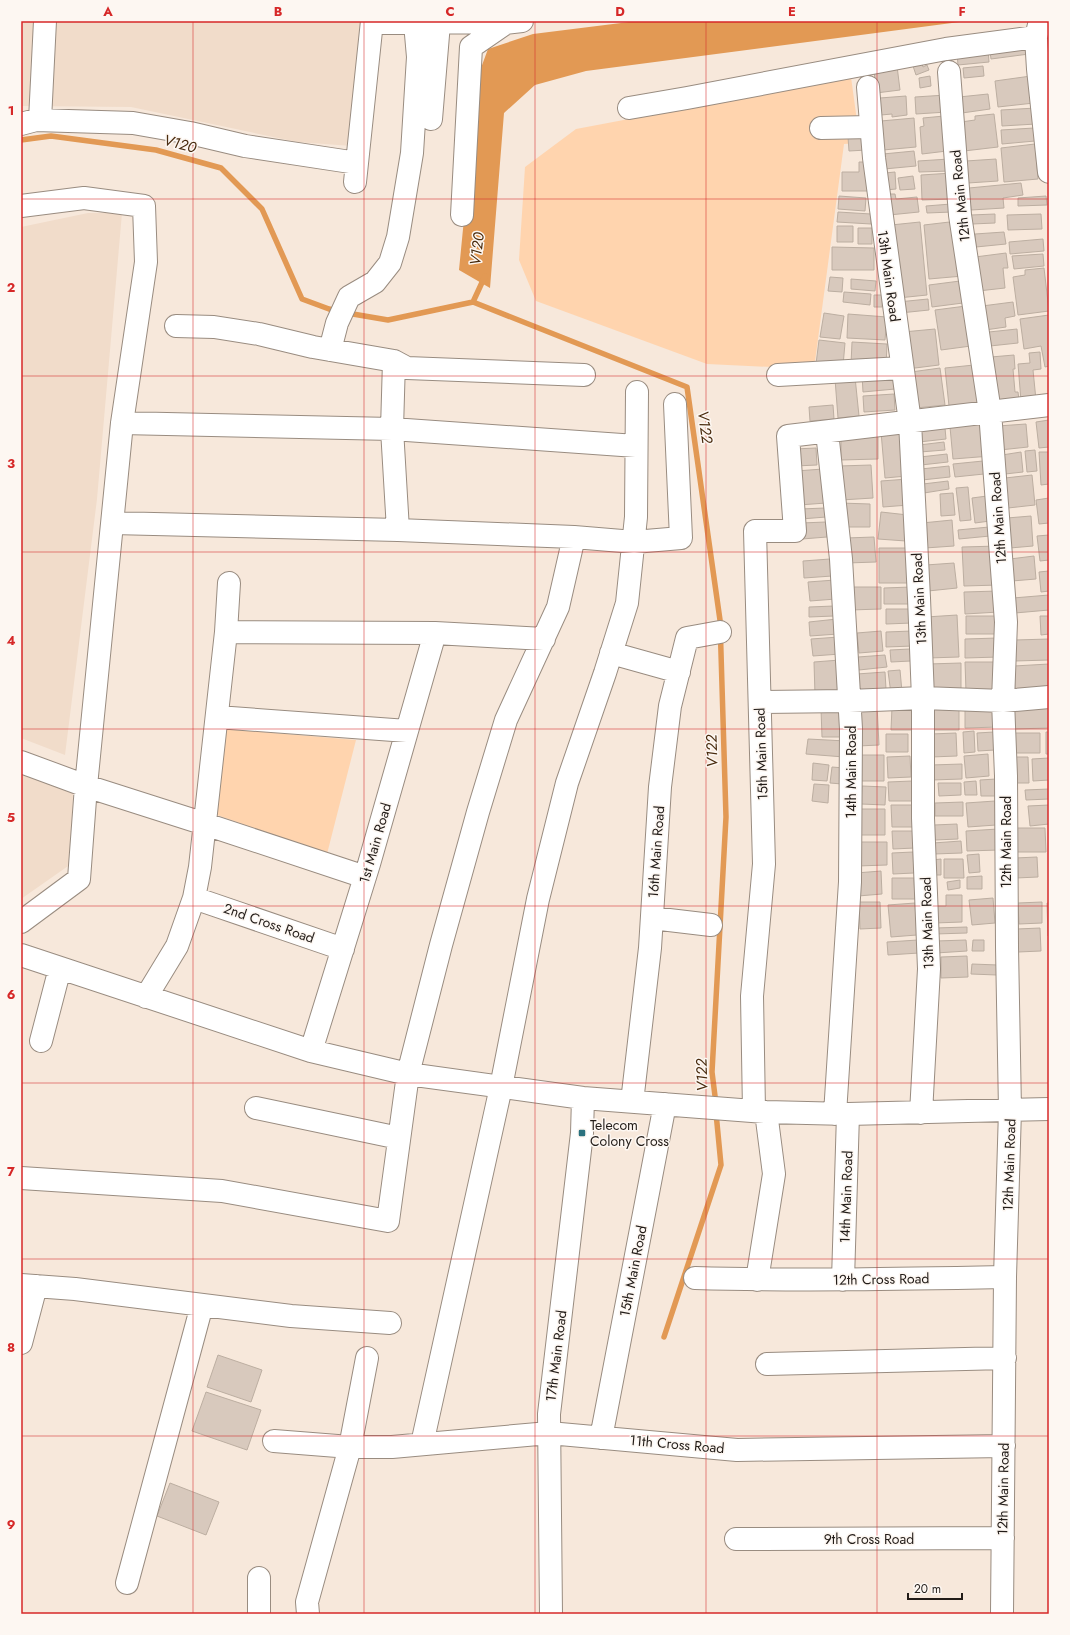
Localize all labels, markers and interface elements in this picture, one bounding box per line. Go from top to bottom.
text: A [102,2,113,21]
text: B [274,2,283,21]
text: C [445,2,455,21]
text: D [615,2,625,21]
text: E [788,2,796,21]
text: F [958,2,966,21]
text: 1 [8,101,14,120]
water label: V120 [161,129,199,159]
street label: 12th Main Road [945,149,975,243]
street label: 13th Main Road [873,229,905,323]
water label: V120 [464,231,490,267]
text: 2 [7,278,15,297]
water label: V122 [692,409,718,445]
text: 3 [7,454,15,473]
street label: 12th Main Road [985,471,1011,565]
street label: 13th Main Road [907,552,931,646]
text: 4 [6,631,16,650]
street label: 15th Main Road [749,707,773,801]
street label: 14th Main Road [841,726,861,818]
water label: V122 [700,734,724,768]
street label: 12th Main Road [996,796,1016,888]
street label: 1st Main Road [354,800,396,886]
street label: 16th Main Road [643,805,669,899]
text: 5 [7,808,15,827]
street label: 13th Main Road [915,877,939,969]
street label: 2nd Cross Road [221,898,317,948]
text: 6 [7,985,16,1004]
water label: V122 [690,1058,714,1092]
place label: Telecom Colony Cross [590,1115,669,1151]
street label: 12th Main Road [997,1118,1021,1212]
marker: Telecom Colony Cross [577,1128,587,1138]
street label: 14th Main Road [834,1150,858,1244]
text: 7 [7,1162,15,1181]
street label: 15th Main Road [614,1224,652,1318]
street label: 12th Cross Road [832,1268,930,1290]
street label: 17th Main Road [540,1309,572,1403]
text: 8 [7,1338,15,1357]
street label: 11th Cross Road [629,1430,725,1458]
street label: 12th Main Road [992,1443,1014,1535]
text: 9 [7,1515,16,1534]
street label: 9th Cross Road [824,1529,914,1549]
scale bar [908,1575,962,1601]
text: 20 m [914,1580,941,1598]

